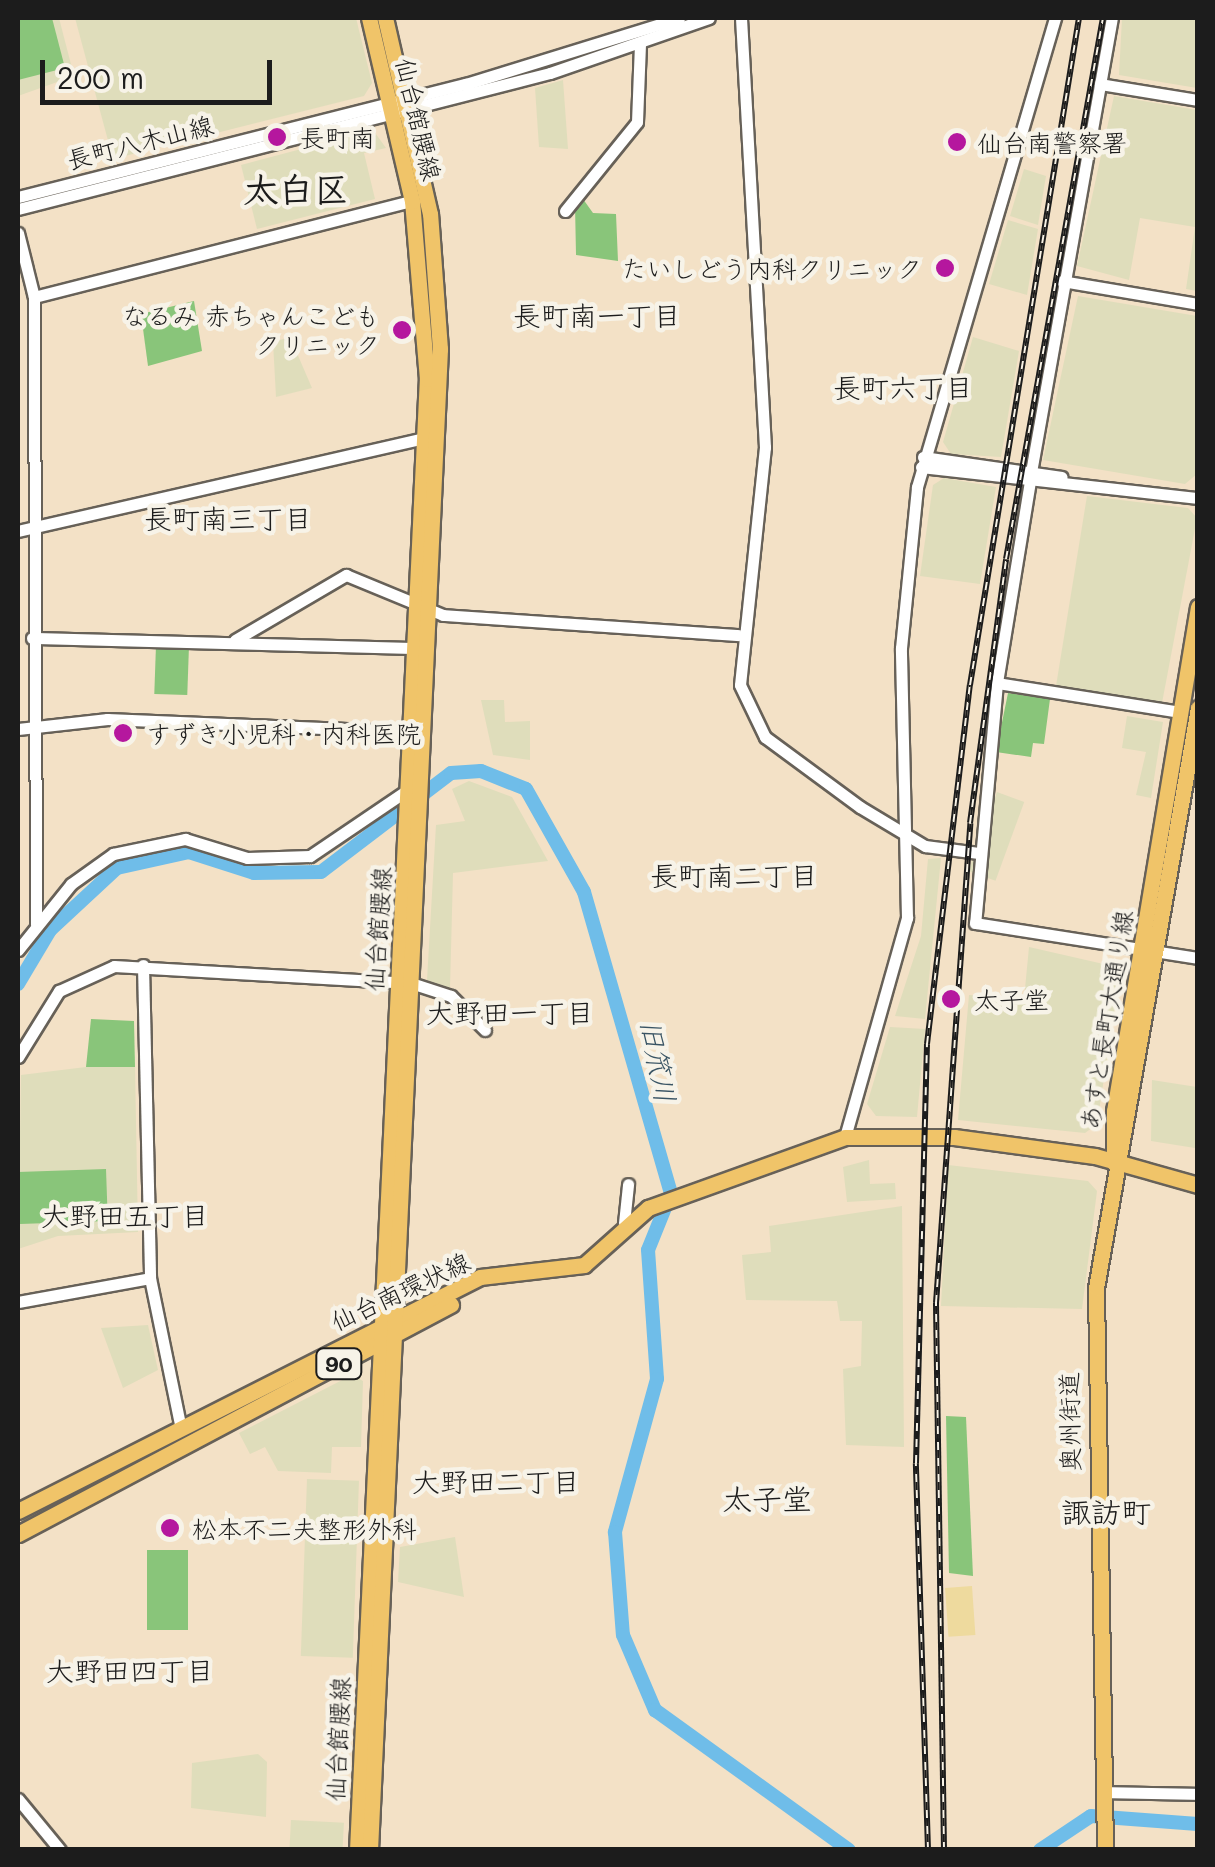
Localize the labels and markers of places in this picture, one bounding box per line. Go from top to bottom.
place label: 長町南 [300,122,375,152]
marker: 長町南 [264,124,290,150]
place label: 仙台南警察署 [977,127,1127,157]
marker: 仙台南警察署 [946,131,968,153]
place label: たいしどう内科クリニック [622,253,922,283]
marker: たいしどう内科クリニック [932,255,958,281]
place label: なるみ 赤ちゃんこども クリニック [122,301,380,360]
marker: なるみ 赤ちゃんこども クリニック [389,317,415,343]
place label: すずき小児科・内科医院 [146,718,421,748]
marker: すずき小児科・内科医院 [110,720,136,746]
place label: 太子堂 [974,984,1049,1014]
marker: 太子堂 [938,986,964,1012]
place label: 松本不二夫整形外科 [192,1513,417,1543]
marker: 松本不二夫整形外科 [157,1515,183,1541]

